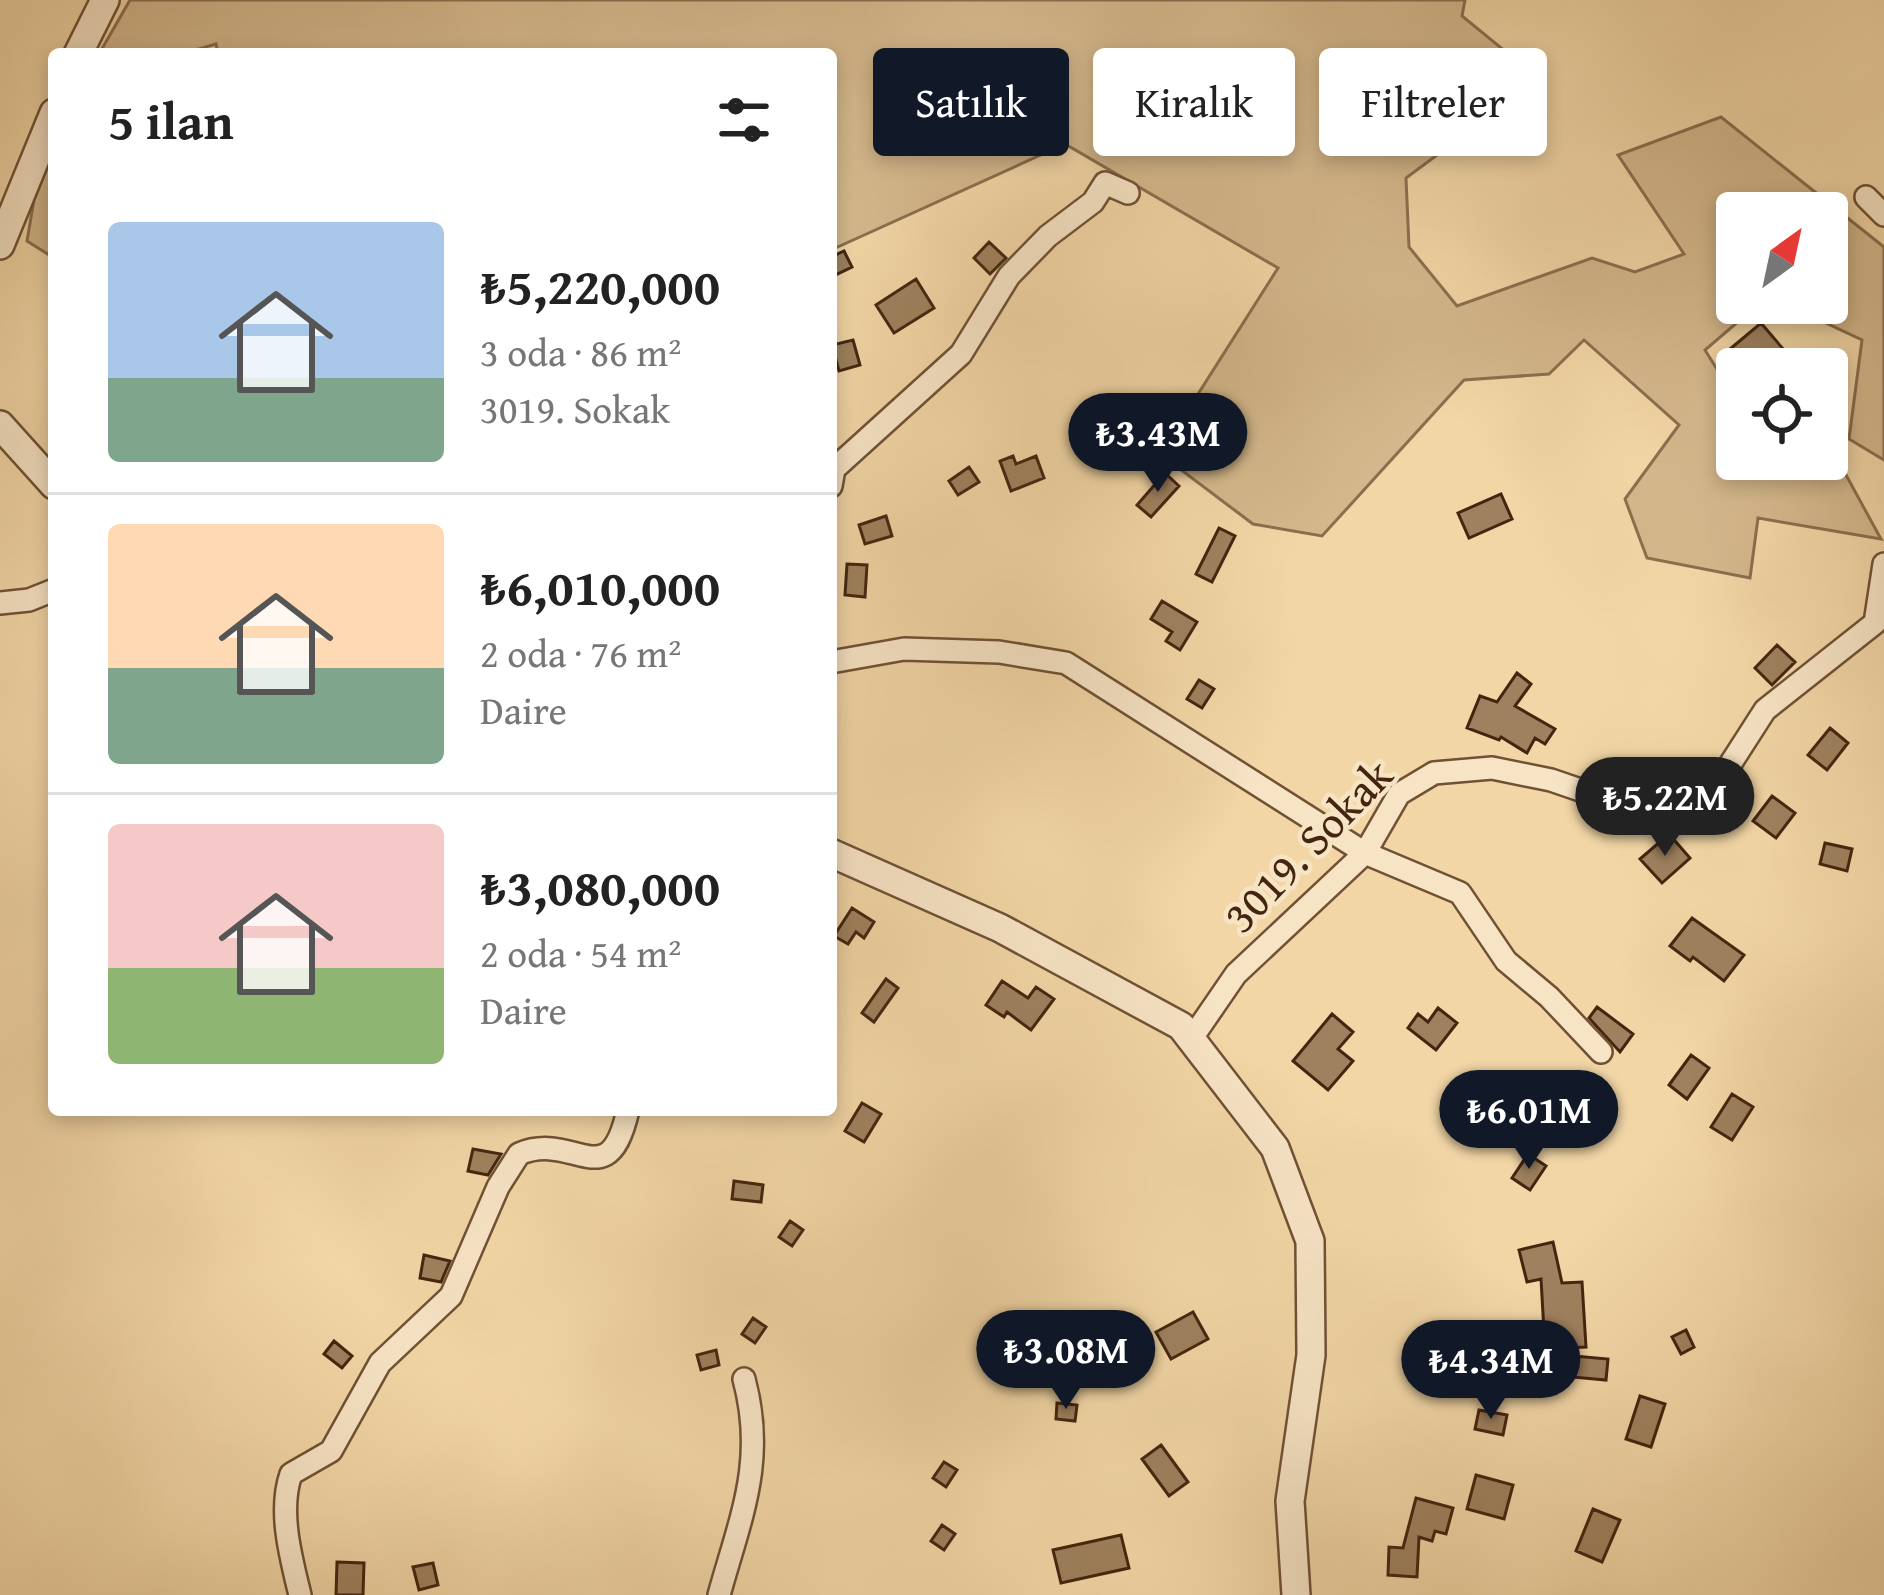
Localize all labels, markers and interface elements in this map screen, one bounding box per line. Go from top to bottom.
chip: Satılık [873,48,1069,156]
chip: Kiralık [1093,48,1295,156]
chip: Filtreler [1319,48,1547,156]
text: 5 ilan [108,83,234,158]
icon: filters [711,87,777,153]
north arrow [1716,192,1848,324]
map controls [1716,192,1848,480]
text: ₺5,220,000 [480,248,720,323]
icon: home [204,270,348,414]
text: 3 oda · 86 m² [480,323,681,380]
button: locate [1716,348,1848,480]
text: 3019. Sokak [480,380,670,437]
pin: ₺3.43M [1060,393,1256,495]
text: ₺3.43M [1095,403,1221,460]
text: ₺6,010,000 [480,549,720,624]
icon: home [204,572,348,716]
text: 2 oda · 76 m² [480,624,681,681]
text: Daire [480,681,567,738]
street label: 3019. Sokak [1207,743,1407,946]
pin: ₺5.22M [1567,757,1763,859]
text: ₺5.22M [1602,767,1728,824]
text: ₺3,080,000 [480,849,720,924]
icon: home [204,872,348,1016]
text: 2 oda · 54 m² [480,924,681,981]
text: Daire [480,981,567,1038]
pin: ₺6.01M [1431,1070,1627,1172]
text: ₺6.01M [1466,1080,1592,1137]
pin: ₺3.08M [968,1310,1164,1412]
text: ₺3.08M [1003,1320,1129,1377]
pin: ₺4.34M [1393,1320,1589,1422]
text: ₺4.34M [1428,1330,1554,1387]

